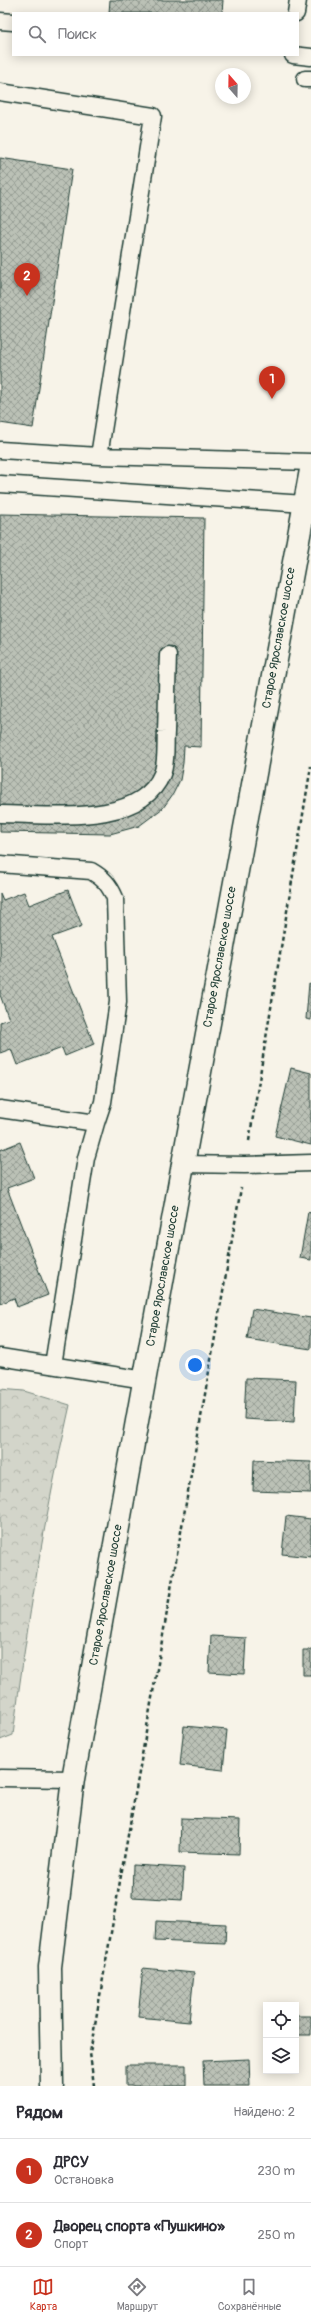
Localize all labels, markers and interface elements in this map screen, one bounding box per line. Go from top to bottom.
search box [12,12,299,56]
icon: search [26,23,48,45]
text: Поиск [58,25,97,44]
north arrow [215,68,251,104]
pin: 2 [14,263,40,296]
pin: 1 [259,366,285,399]
street label: Старое Ярославское шоссе [259,566,299,710]
street label: Старое Ярославское шоссе [200,885,240,1029]
street label: Старое Ярославское шоссе [143,1204,183,1348]
your location [185,1355,205,1375]
street label: Старое Ярославское шоссе [86,1523,126,1667]
map controls [263,2002,299,2074]
button: locate [263,2002,299,2038]
button: layers [263,2038,299,2074]
text: Рядом [16,2102,63,2123]
text: Найдено: 2 [233,2104,295,2120]
text: ДРСУ [54,2153,89,2172]
text: 1 [26,2163,32,2179]
text: 230 m [258,2163,295,2179]
text: Остановка [54,2172,114,2188]
text: Дворец спорта «Пушкино» [54,2217,225,2236]
text: 2 [25,2227,33,2243]
text: 250 m [257,2227,295,2243]
text: Спорт [54,2236,88,2252]
tab: Карта [30,2276,57,2313]
tab: Маршрут [117,2276,158,2313]
tab: Сохранённые [218,2276,281,2313]

